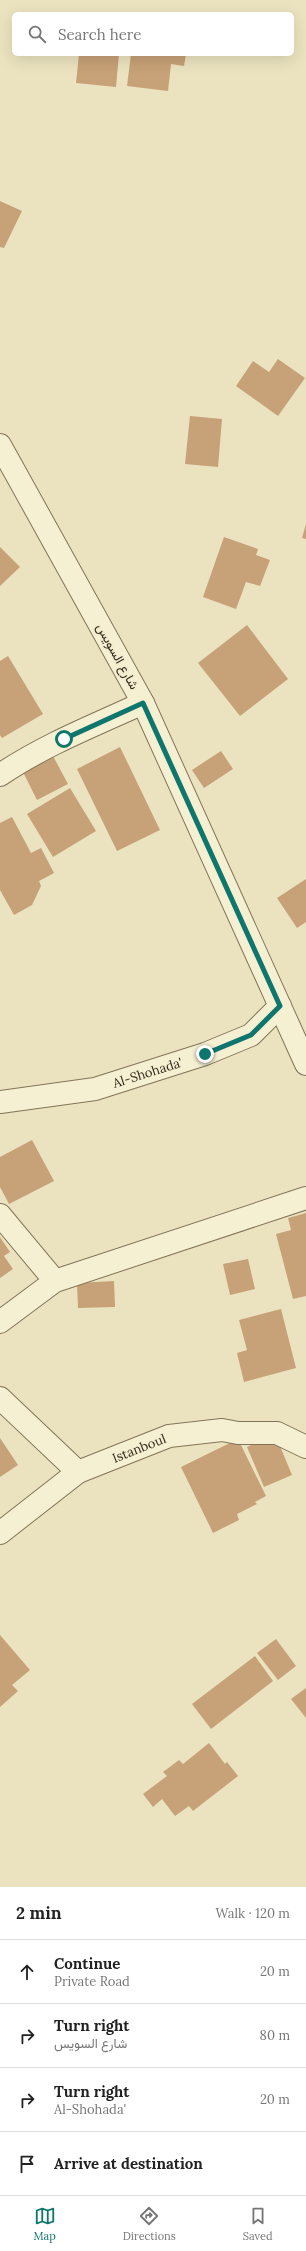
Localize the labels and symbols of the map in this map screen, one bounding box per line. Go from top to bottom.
street label: شارع السويس [92,620,143,693]
route start [55,730,73,748]
route end [196,1045,214,1063]
street label: Al-Shohada' [110,1054,185,1092]
street label: Istanboul [110,1430,169,1467]

